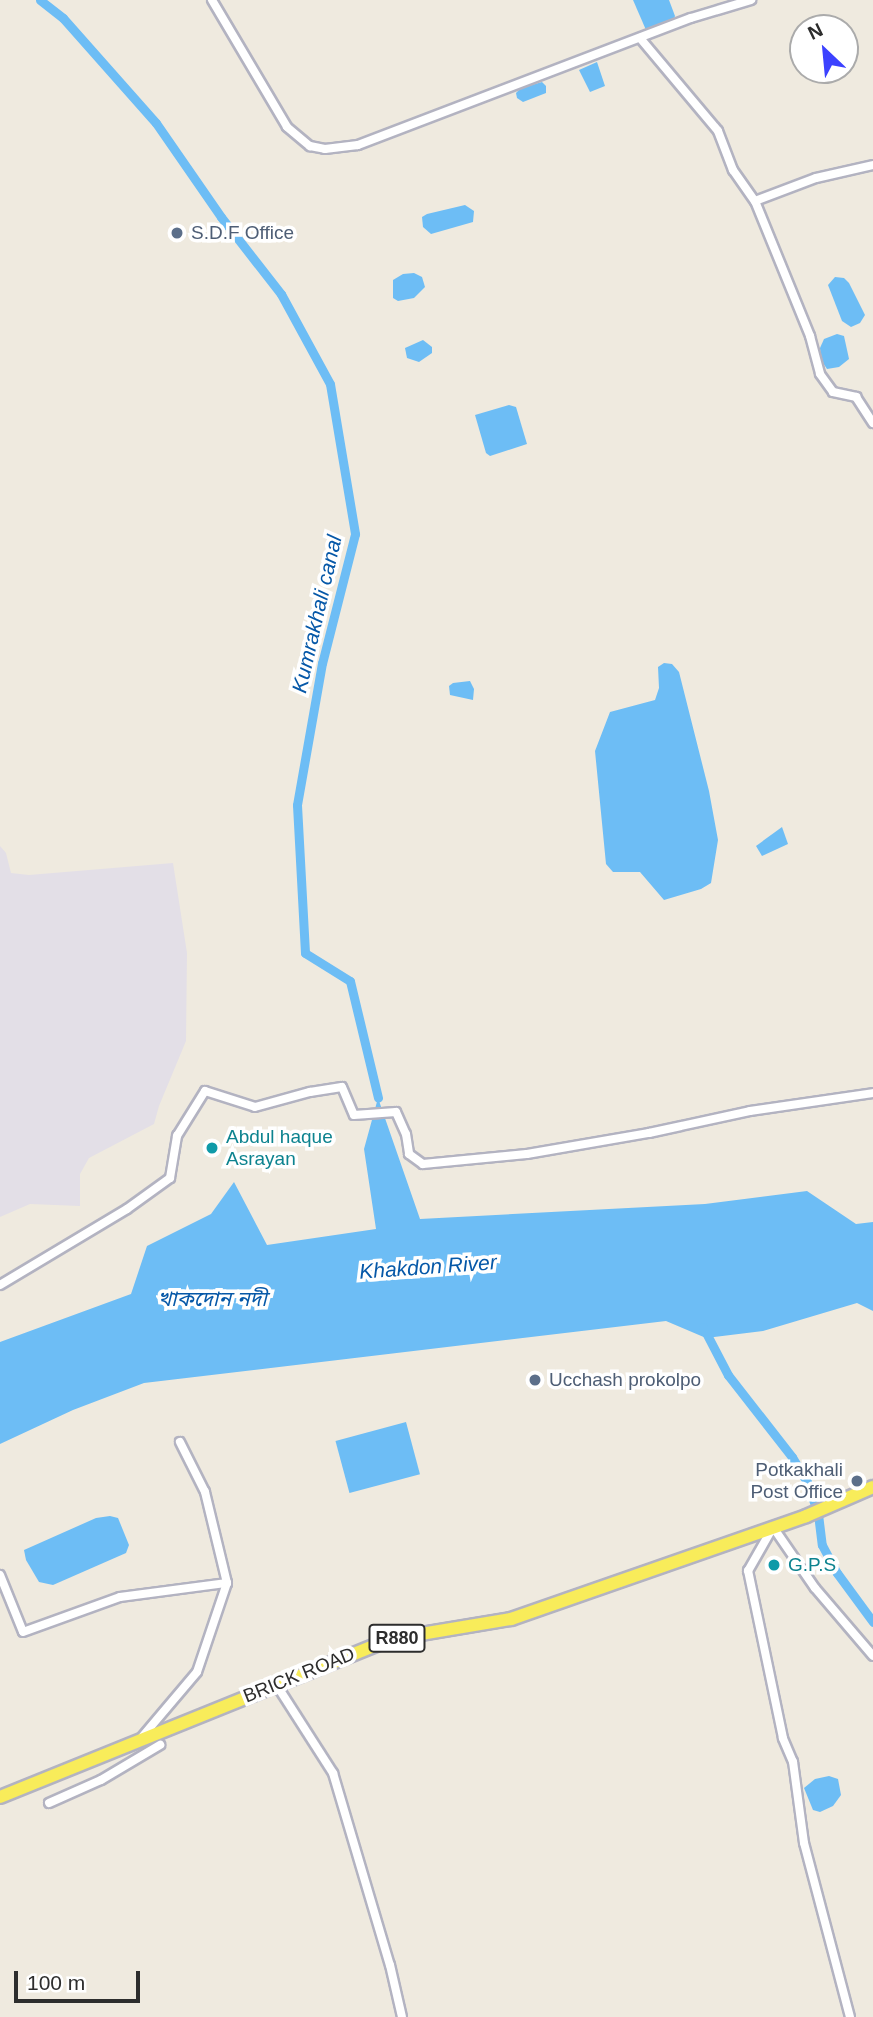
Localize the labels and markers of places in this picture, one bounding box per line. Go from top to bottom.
place label: S.D.F Office [191,222,294,244]
marker: S.D.F Office [169,225,185,241]
place label: Abdul haque Asrayan [226,1126,333,1170]
marker: Abdul haque Asrayan [204,1140,220,1156]
place label: Ucchash prokolpo [549,1369,701,1391]
marker: Ucchash prokolpo [527,1372,543,1388]
place label: Potkakhali Post Office [750,1459,843,1503]
marker: Potkakhali Post Office [849,1473,865,1489]
place label: G.P.S [788,1554,836,1576]
marker: G.P.S [766,1557,782,1573]

